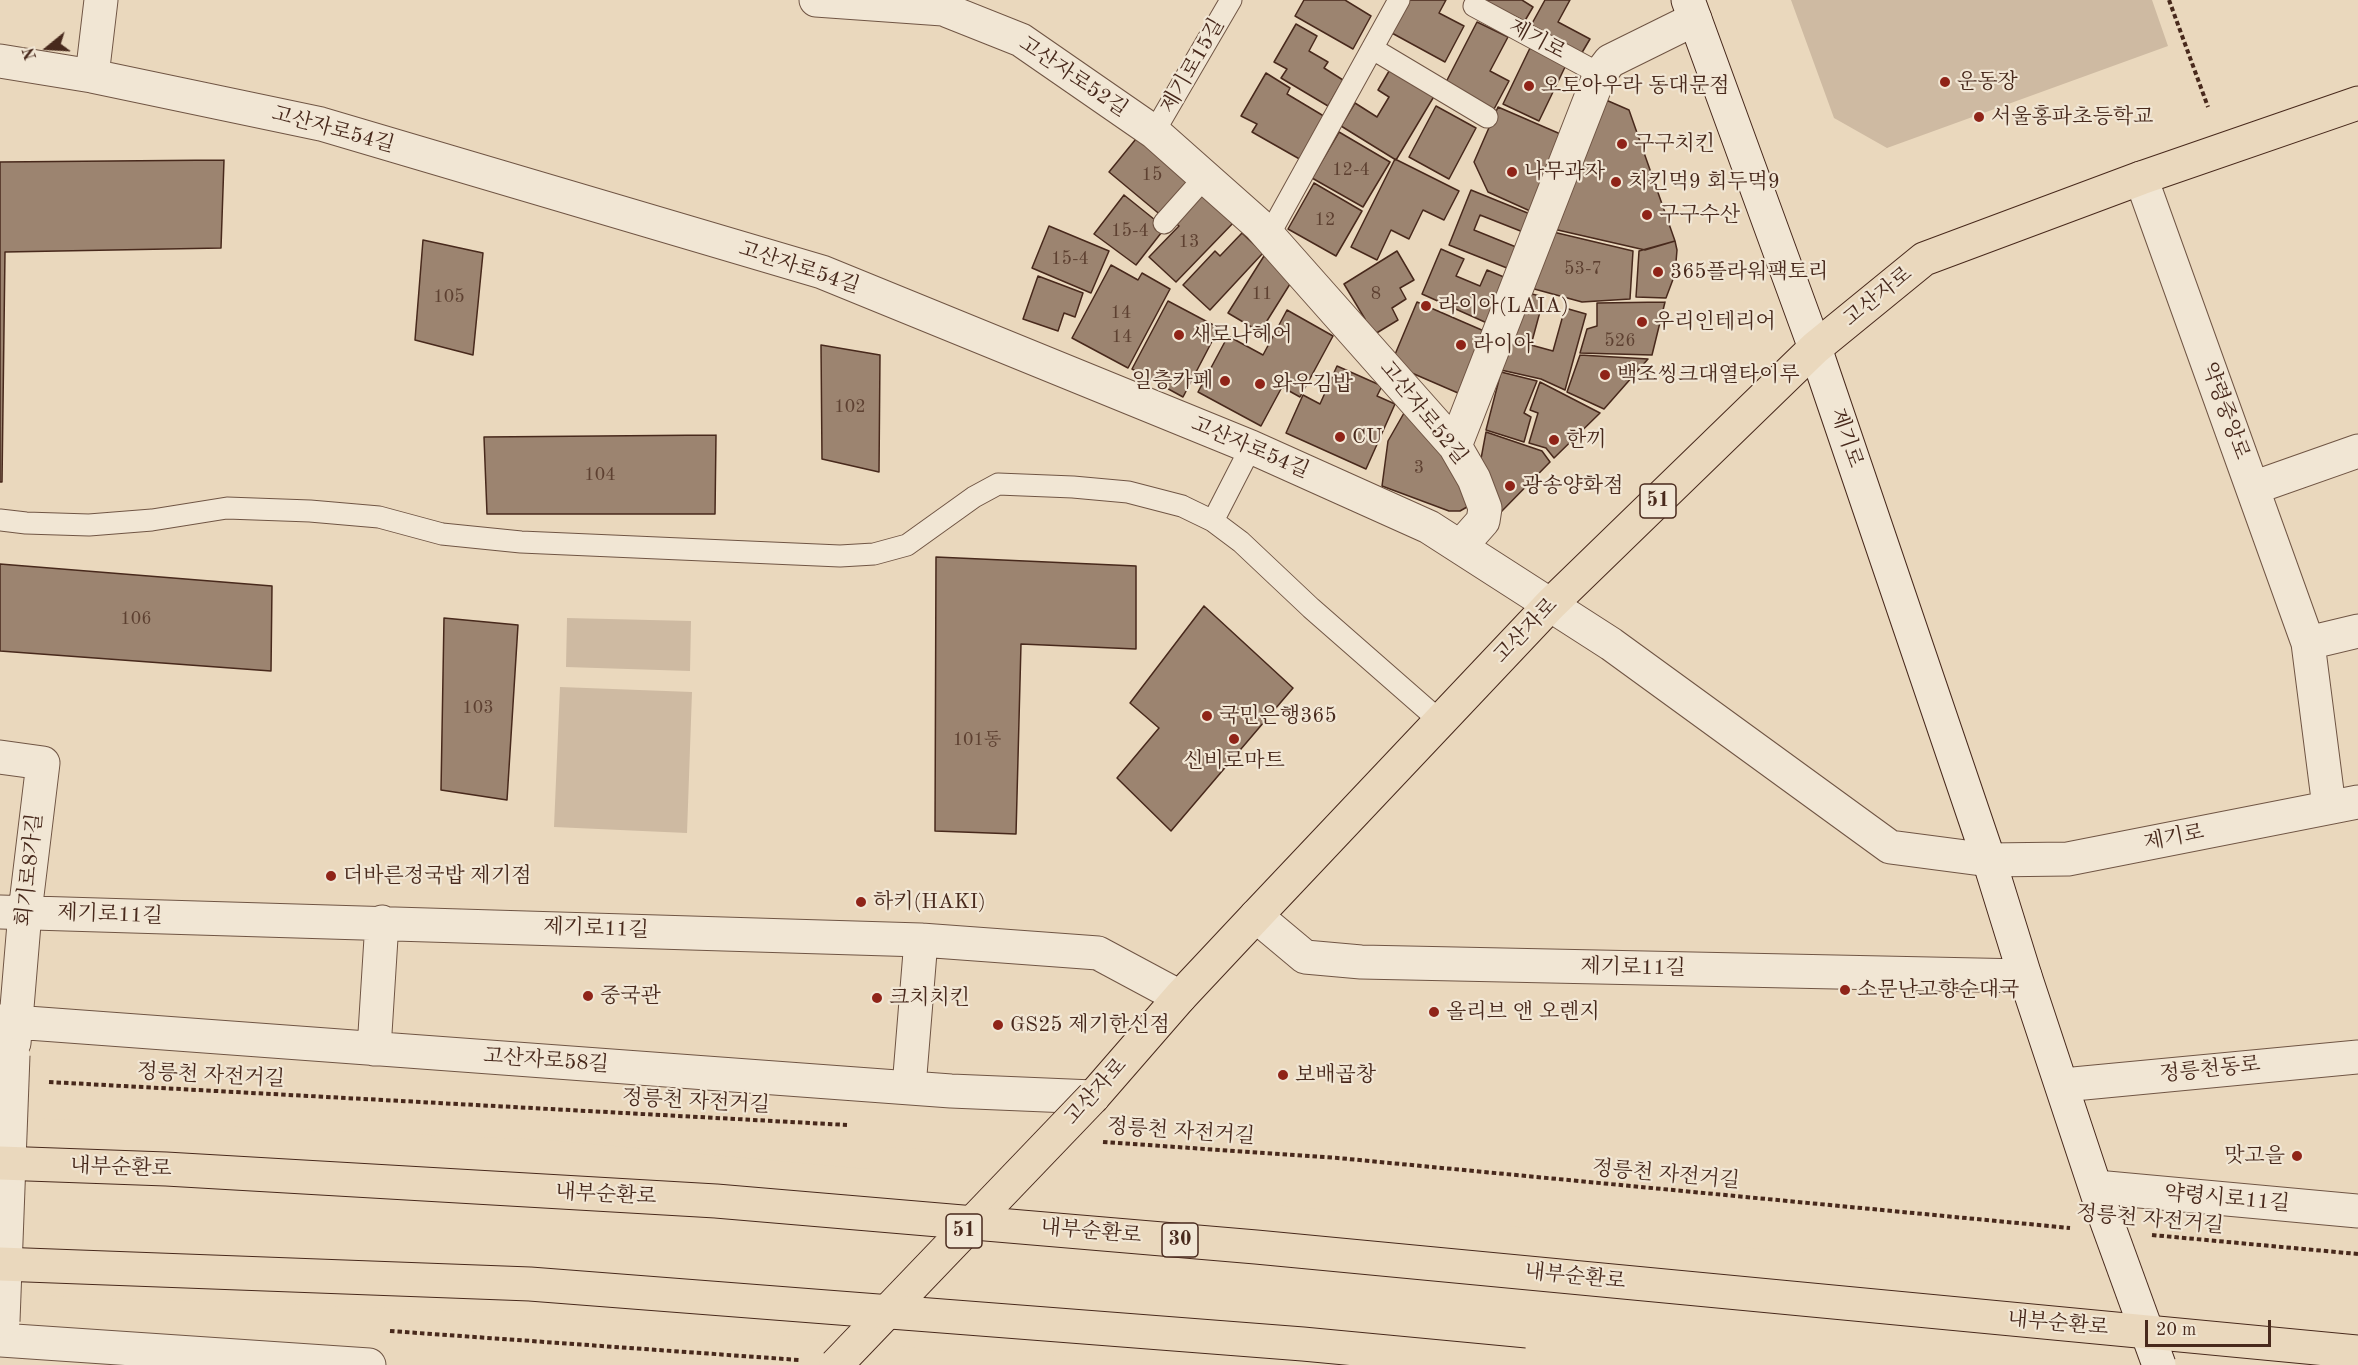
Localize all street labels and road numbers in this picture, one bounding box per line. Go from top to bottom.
street label: 제기로15길 [1156,14,1230,118]
street label: 제기로 [1504,15,1570,65]
street label: 고산자로52길 [1014,31,1132,123]
street label: 고산자로54길 [269,102,397,158]
street label: 고산자로54길 [735,237,863,299]
street label: 고산자로 [1839,262,1917,332]
street label: 고산자로52길 [1374,356,1472,470]
street label: 약령중앙로 [2196,359,2254,463]
street label: 제기로 [1824,405,1868,471]
street label: 고산자로54길 [1187,412,1313,484]
road number: 51 [1640,484,1676,518]
street label: 고산자로 [1489,593,1563,669]
street label: 회기로8가길 [12,812,48,928]
street label: 제기로 [2142,820,2206,856]
street label: 제기로11길 [57,901,163,929]
street label: 제기로11길 [543,915,649,943]
street label: 제기로11길 [1580,954,1686,982]
street label: 고산자로58길 [482,1044,610,1078]
street label: 정릉천동로 [2158,1052,2262,1088]
street label: 고산자로 [1059,1053,1133,1131]
street label: 정릉천 자전거길 [137,1060,285,1092]
street label: 정릉천 자전거길 [622,1086,770,1118]
street label: 정릉천 자전거길 [1106,1114,1256,1150]
street label: 내부순환로 [70,1154,172,1182]
street label: 정릉천 자전거길 [1591,1156,1741,1194]
street label: 내부순환로 [555,1180,657,1210]
street label: 약령시로11길 [2163,1181,2291,1217]
street label: 정릉천 자전거길 [2075,1201,2225,1239]
road number: 51 [946,1214,982,1248]
street label: 내부순환로 [1039,1215,1143,1249]
road number: 30 [1162,1223,1198,1257]
street label: 내부순환로 [1523,1259,1627,1295]
street label: 내부순환로 [2006,1307,2110,1341]

